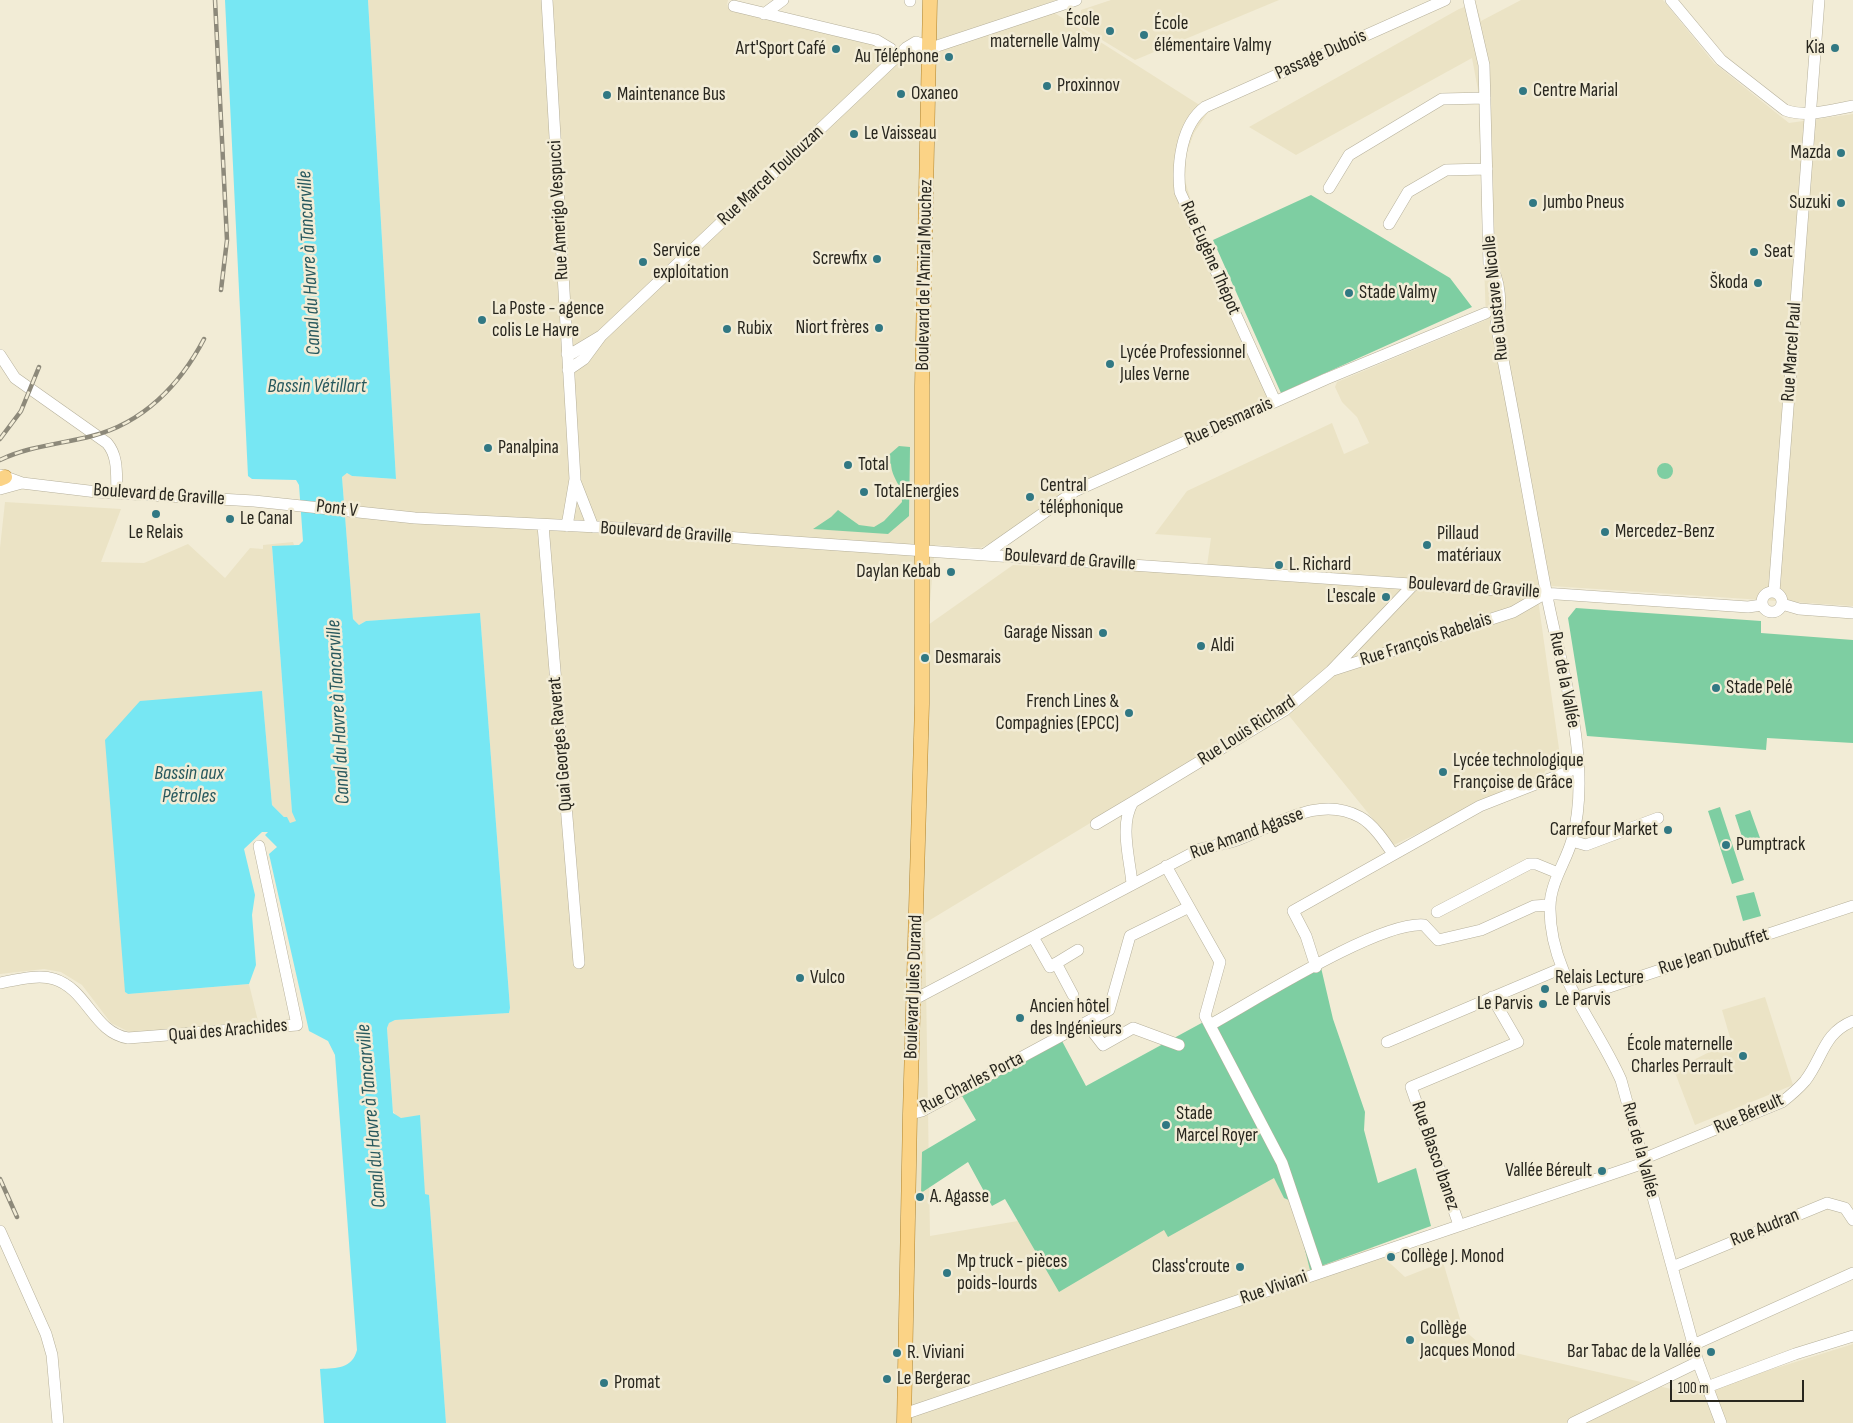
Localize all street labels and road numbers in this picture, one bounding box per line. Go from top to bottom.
street label: Passage Dubois [1272,25,1370,85]
street label: Rue Marcel Toulouzan [713,121,829,231]
street label: Rue Amerigo Vespucci [544,140,574,280]
street label: Boulevard de l'Amiral Mouchez [912,179,938,371]
street label: Rue Eugène Thépot [1175,198,1245,318]
street label: Rue Gustave Nicolle [1478,234,1514,362]
street label: Rue Marcel Paul [1777,302,1807,402]
street label: Rue Desmarais [1182,393,1276,451]
street label: Boulevard de Graville [92,479,226,511]
street label: Pont V [315,495,359,523]
street label: Boulevard de Graville [599,517,733,549]
street label: Boulevard de Graville [1003,544,1137,576]
street label: Boulevard de Graville [1407,572,1541,604]
street label: Rue François Rabelais [1358,608,1494,672]
street label: Rue de la Vallée [1544,630,1584,730]
street label: Quai Georges Raverat [544,676,578,812]
street label: Rue Louis Richard [1194,691,1300,771]
street label: Rue Amand Agasse [1187,803,1307,865]
street label: Boulevard Jules Durand [900,914,928,1060]
street label: Rue Jean Dubuffet [1656,923,1772,981]
street label: Quai des Arachides [168,1014,288,1048]
street label: Rue Charles Porta [916,1047,1028,1119]
street label: Rue Béreult [1711,1089,1787,1139]
street label: Rue Blasco Ibanez [1406,1099,1464,1213]
street label: Rue de la Vallée [1616,1100,1664,1200]
street label: Rue Audran [1727,1204,1803,1252]
street label: Rue Viviani [1238,1266,1310,1310]

